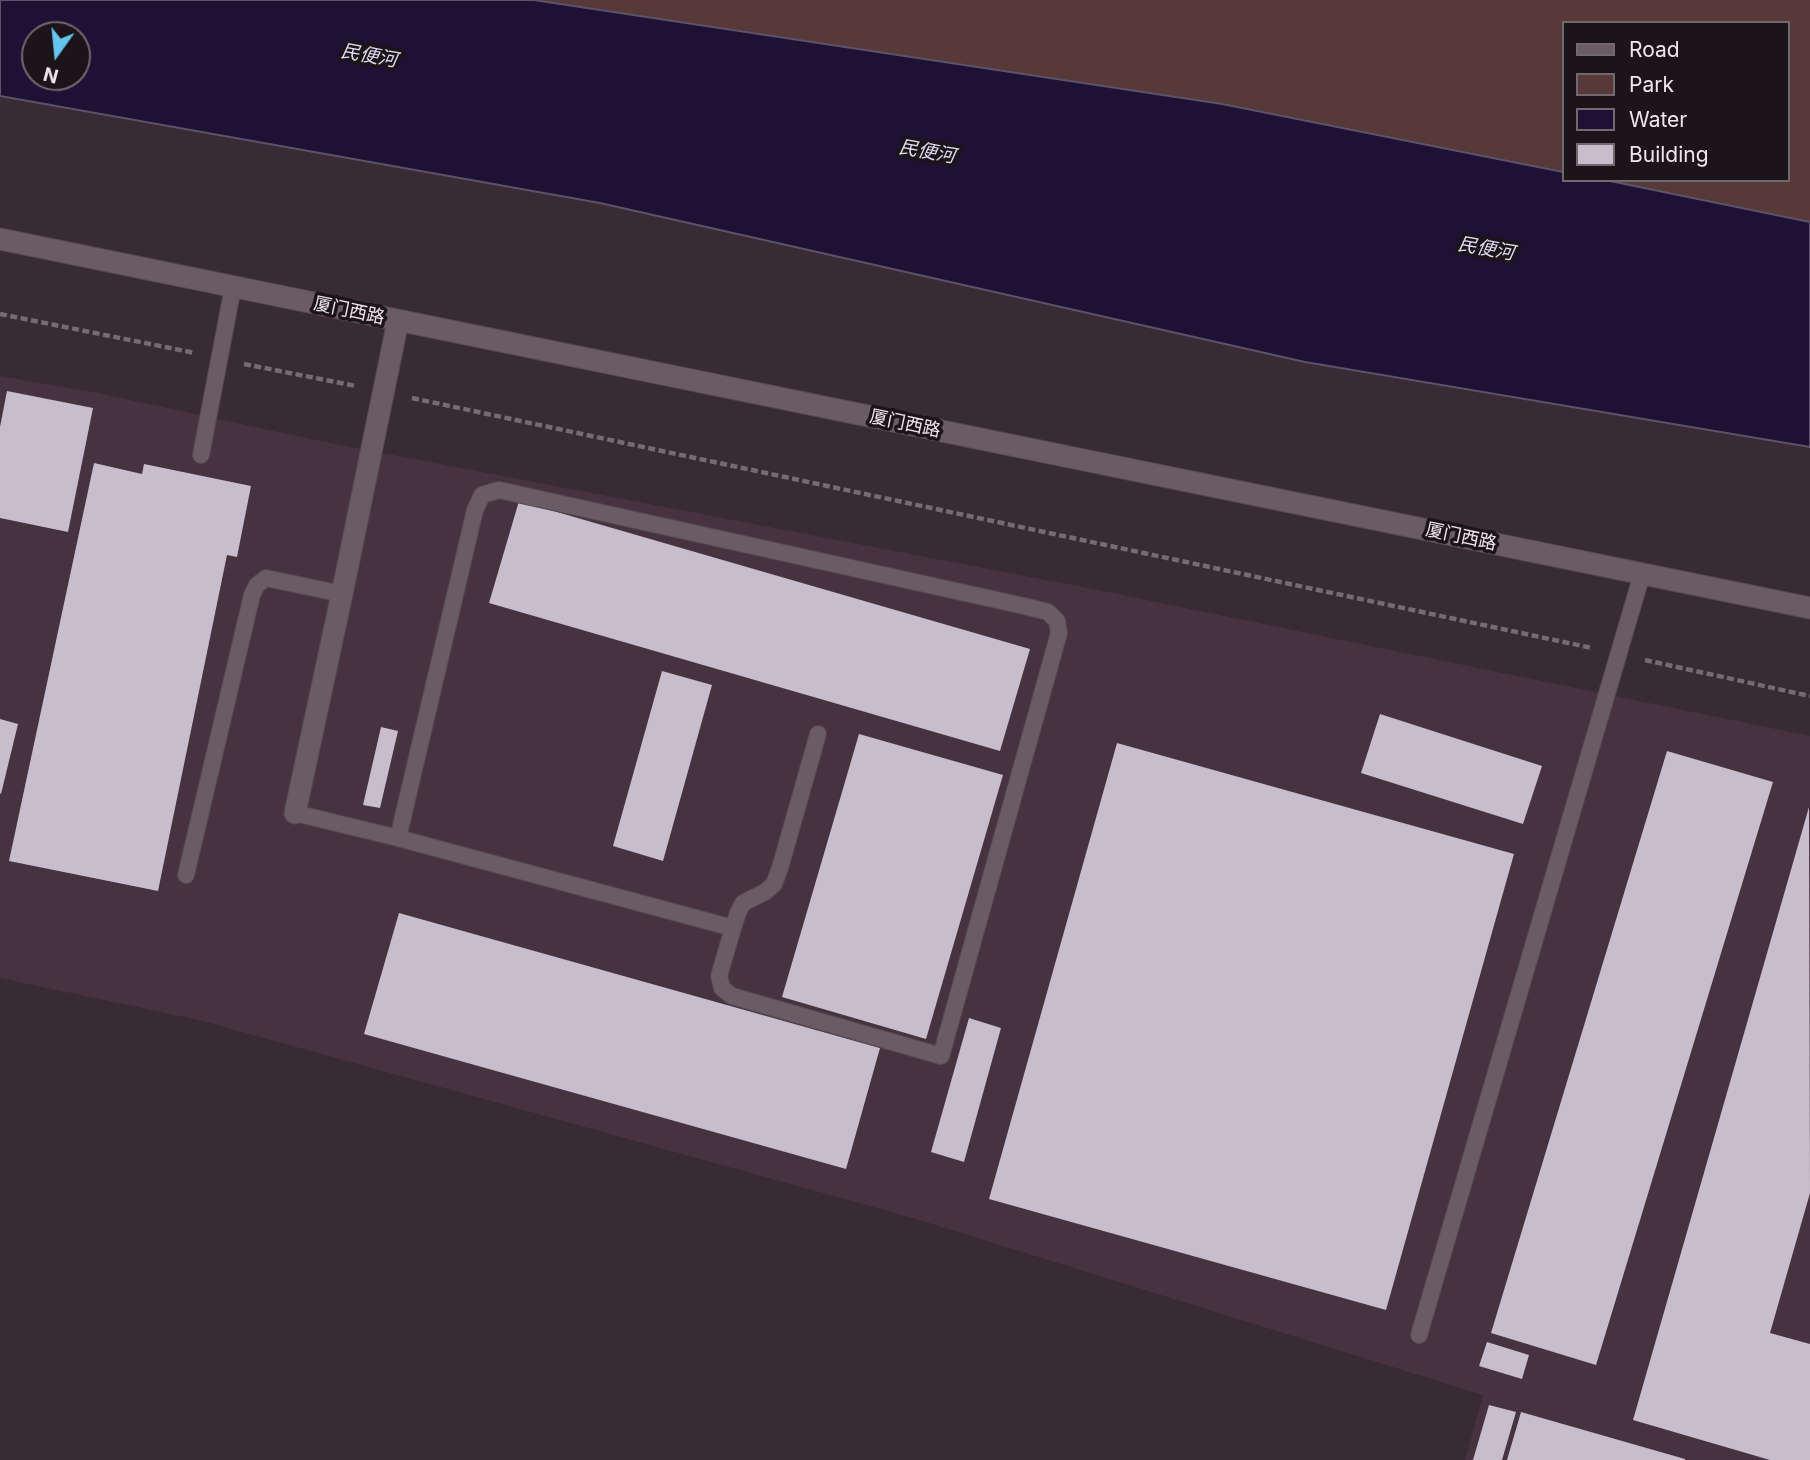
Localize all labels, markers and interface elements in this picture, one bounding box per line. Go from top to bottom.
north arrow [21,21,91,91]
legend [1562,21,1789,182]
text: Road [1629,37,1680,62]
water label: 民便河 [339,40,399,72]
text: N [41,62,61,88]
text: Park [1629,72,1674,97]
text: Water [1629,107,1687,132]
water label: 民便河 [897,136,957,168]
text: Building [1629,142,1709,167]
water label: 民便河 [1456,233,1516,265]
street label: 厦门西路 [312,293,386,329]
street label: 厦门西路 [868,406,942,442]
street label: 厦门西路 [1424,519,1498,555]

